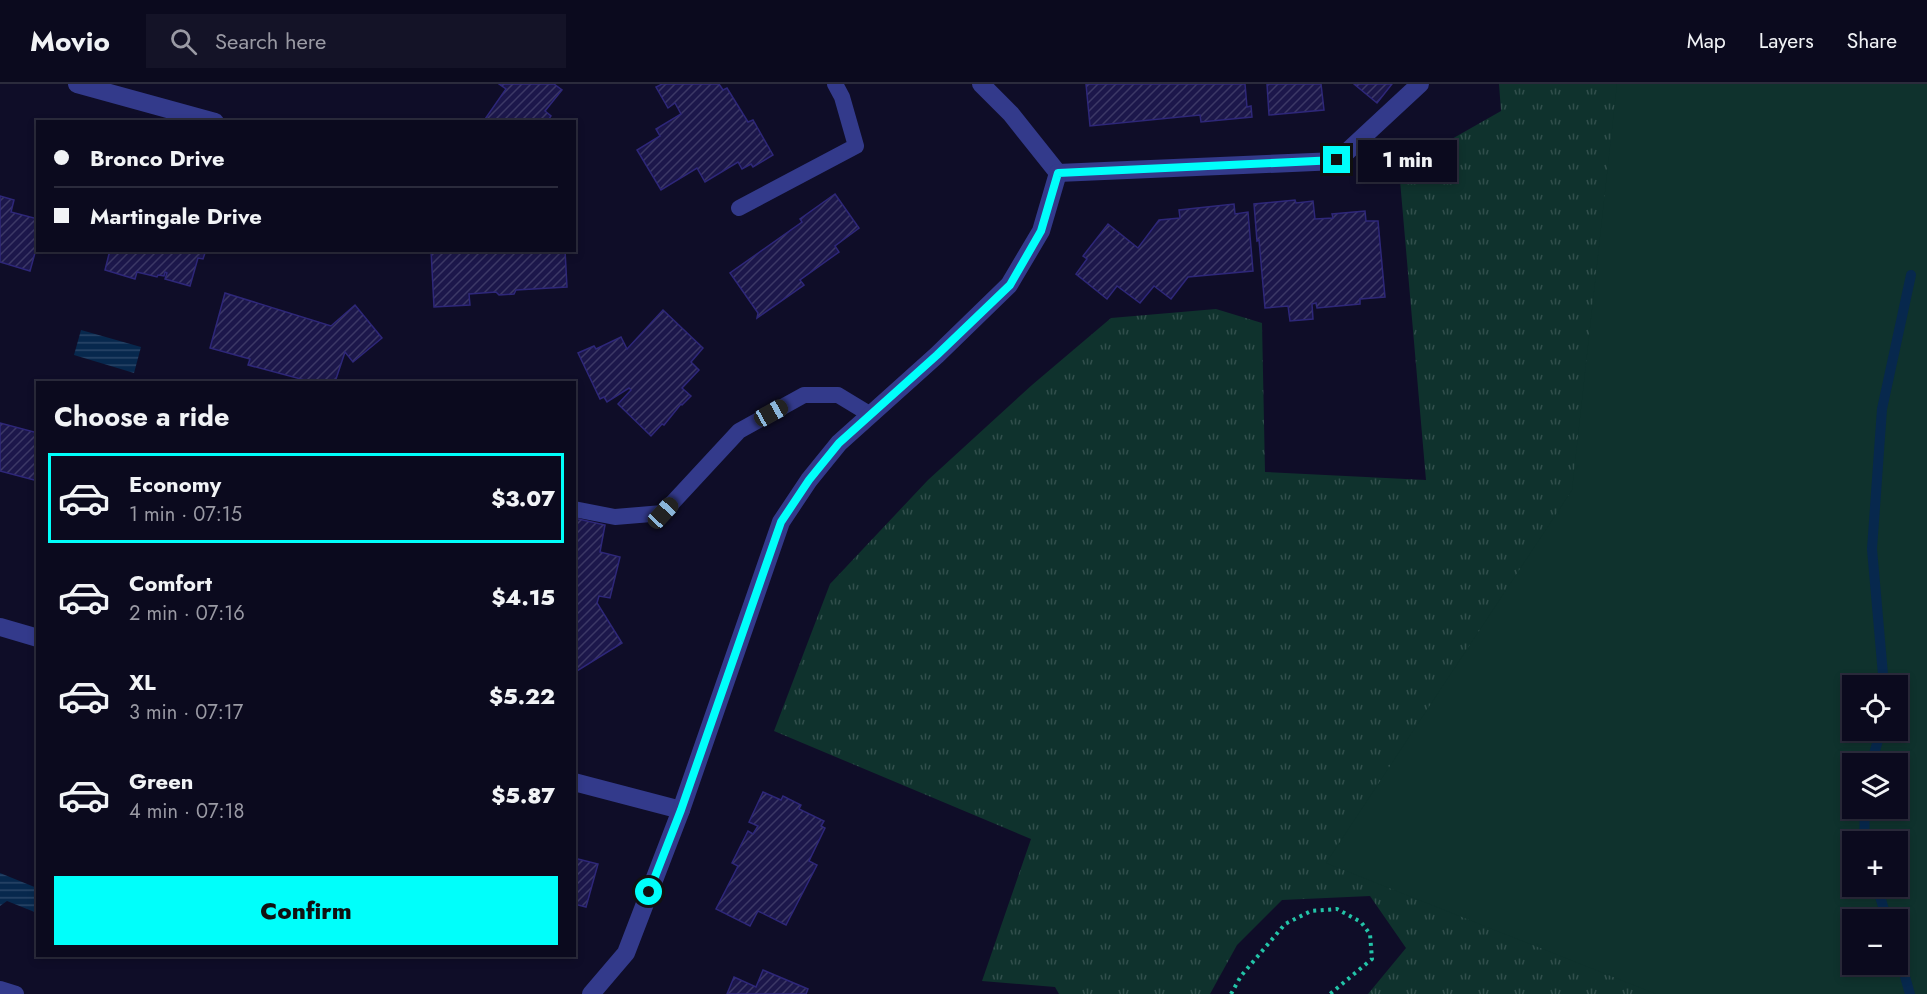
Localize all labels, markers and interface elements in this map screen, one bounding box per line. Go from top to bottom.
search box [146,14,566,68]
text: Movio [30,21,110,62]
icon: search [167,25,200,58]
text: Search here [215,25,326,57]
text: Map [1687,26,1726,56]
text: Layers [1759,26,1814,56]
text: Share [1847,26,1897,56]
callout: 1 min [1358,139,1457,181]
text: Bronco Drive [90,142,225,174]
route end [1323,146,1350,173]
text: 1 min [1382,146,1433,175]
text: Martingale Drive [90,200,262,232]
car [751,396,791,430]
text: Choose a ride [54,397,229,436]
text: Economy [129,468,221,500]
icon: car [57,471,111,525]
text: $3.07 [491,482,555,514]
car [644,494,682,532]
text: 1 min · 07:15 [129,500,242,529]
text: Comfort [129,567,212,599]
icon: car [57,570,111,624]
text: $4.15 [491,581,555,613]
text: 2 min · 07:16 [129,599,245,628]
text: XL [129,666,156,698]
icon: car [57,669,111,723]
map controls [1842,675,1908,975]
button: locate [1842,675,1908,741]
text: $5.22 [489,680,555,712]
text: 3 min · 07:17 [129,698,243,727]
button: layers [1842,753,1908,819]
text: Green [129,765,193,797]
icon: car [57,768,111,822]
text: $5.87 [491,779,555,811]
text: 4 min · 07:18 [129,797,244,826]
button: + [1842,831,1908,897]
button: Confirm [54,876,558,945]
route start [635,878,662,905]
button: − [1842,909,1908,975]

